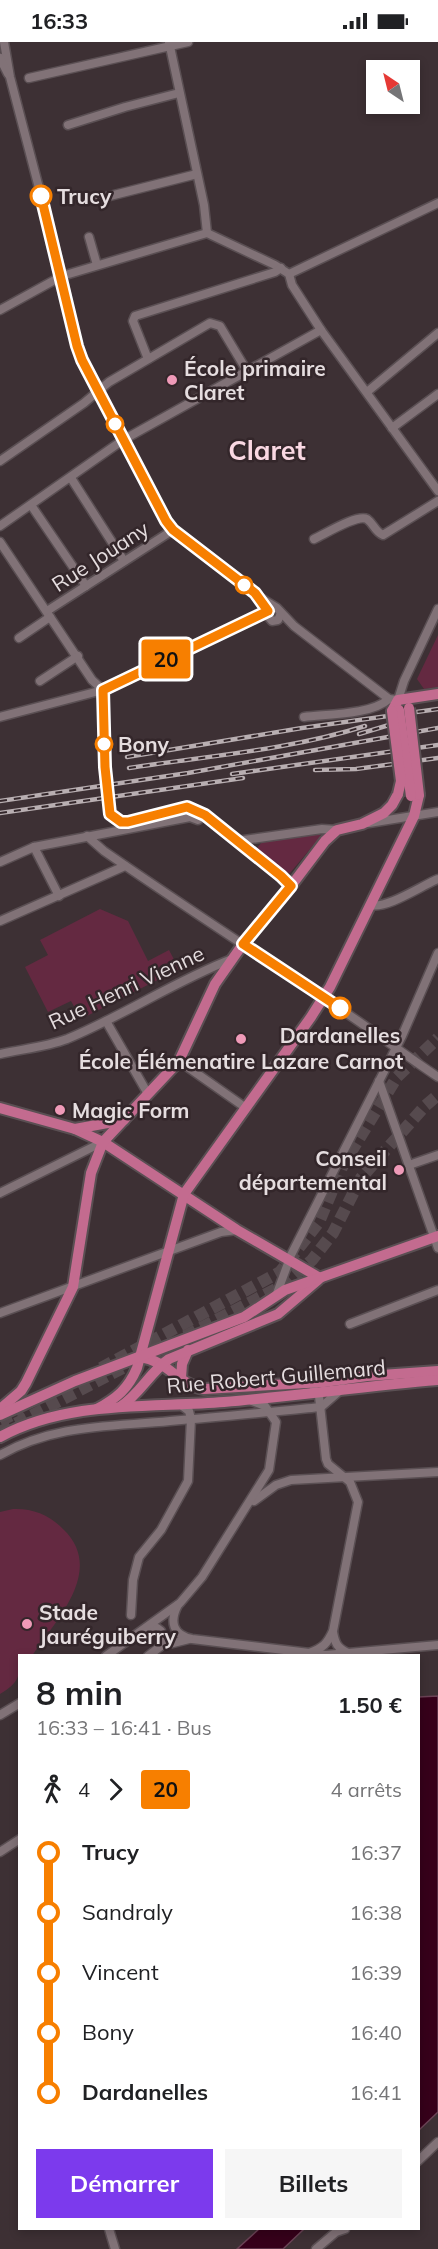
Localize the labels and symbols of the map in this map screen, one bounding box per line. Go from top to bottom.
north arrow [366,60,420,114]
place label: Trucy [57,183,112,209]
marker: Trucy [30,185,52,207]
place label: École primaire Claret [184,355,326,405]
marker: École primaire Claret [165,373,179,387]
unlabelled marker [106,415,124,433]
district label: Claret [228,433,306,467]
street label: Rue Jouany [47,515,153,597]
unlabelled marker [235,576,253,594]
line badge: 20 [139,640,193,678]
place label: Bony [118,731,169,757]
marker: Bony [95,735,113,753]
street label: Rue Henri Vienne [44,940,208,1034]
marker: Dardanelles [329,997,351,1019]
place label: Dardanelles [280,1022,400,1048]
marker: École Élémenatire Lazare Carnot [234,1032,248,1046]
place label: École Élémenatire Lazare Carnot [79,1048,403,1074]
place label: Magic Form [72,1097,189,1123]
marker: Magic Form [53,1103,67,1117]
place label: Conseil départemental [239,1145,387,1195]
marker: Conseil départemental [392,1163,406,1177]
street label: Rue Robert Guillemard [165,1353,387,1399]
place label: Stade Jauréguiberry [39,1599,176,1649]
marker: Stade Jauréguiberry [20,1617,34,1631]

